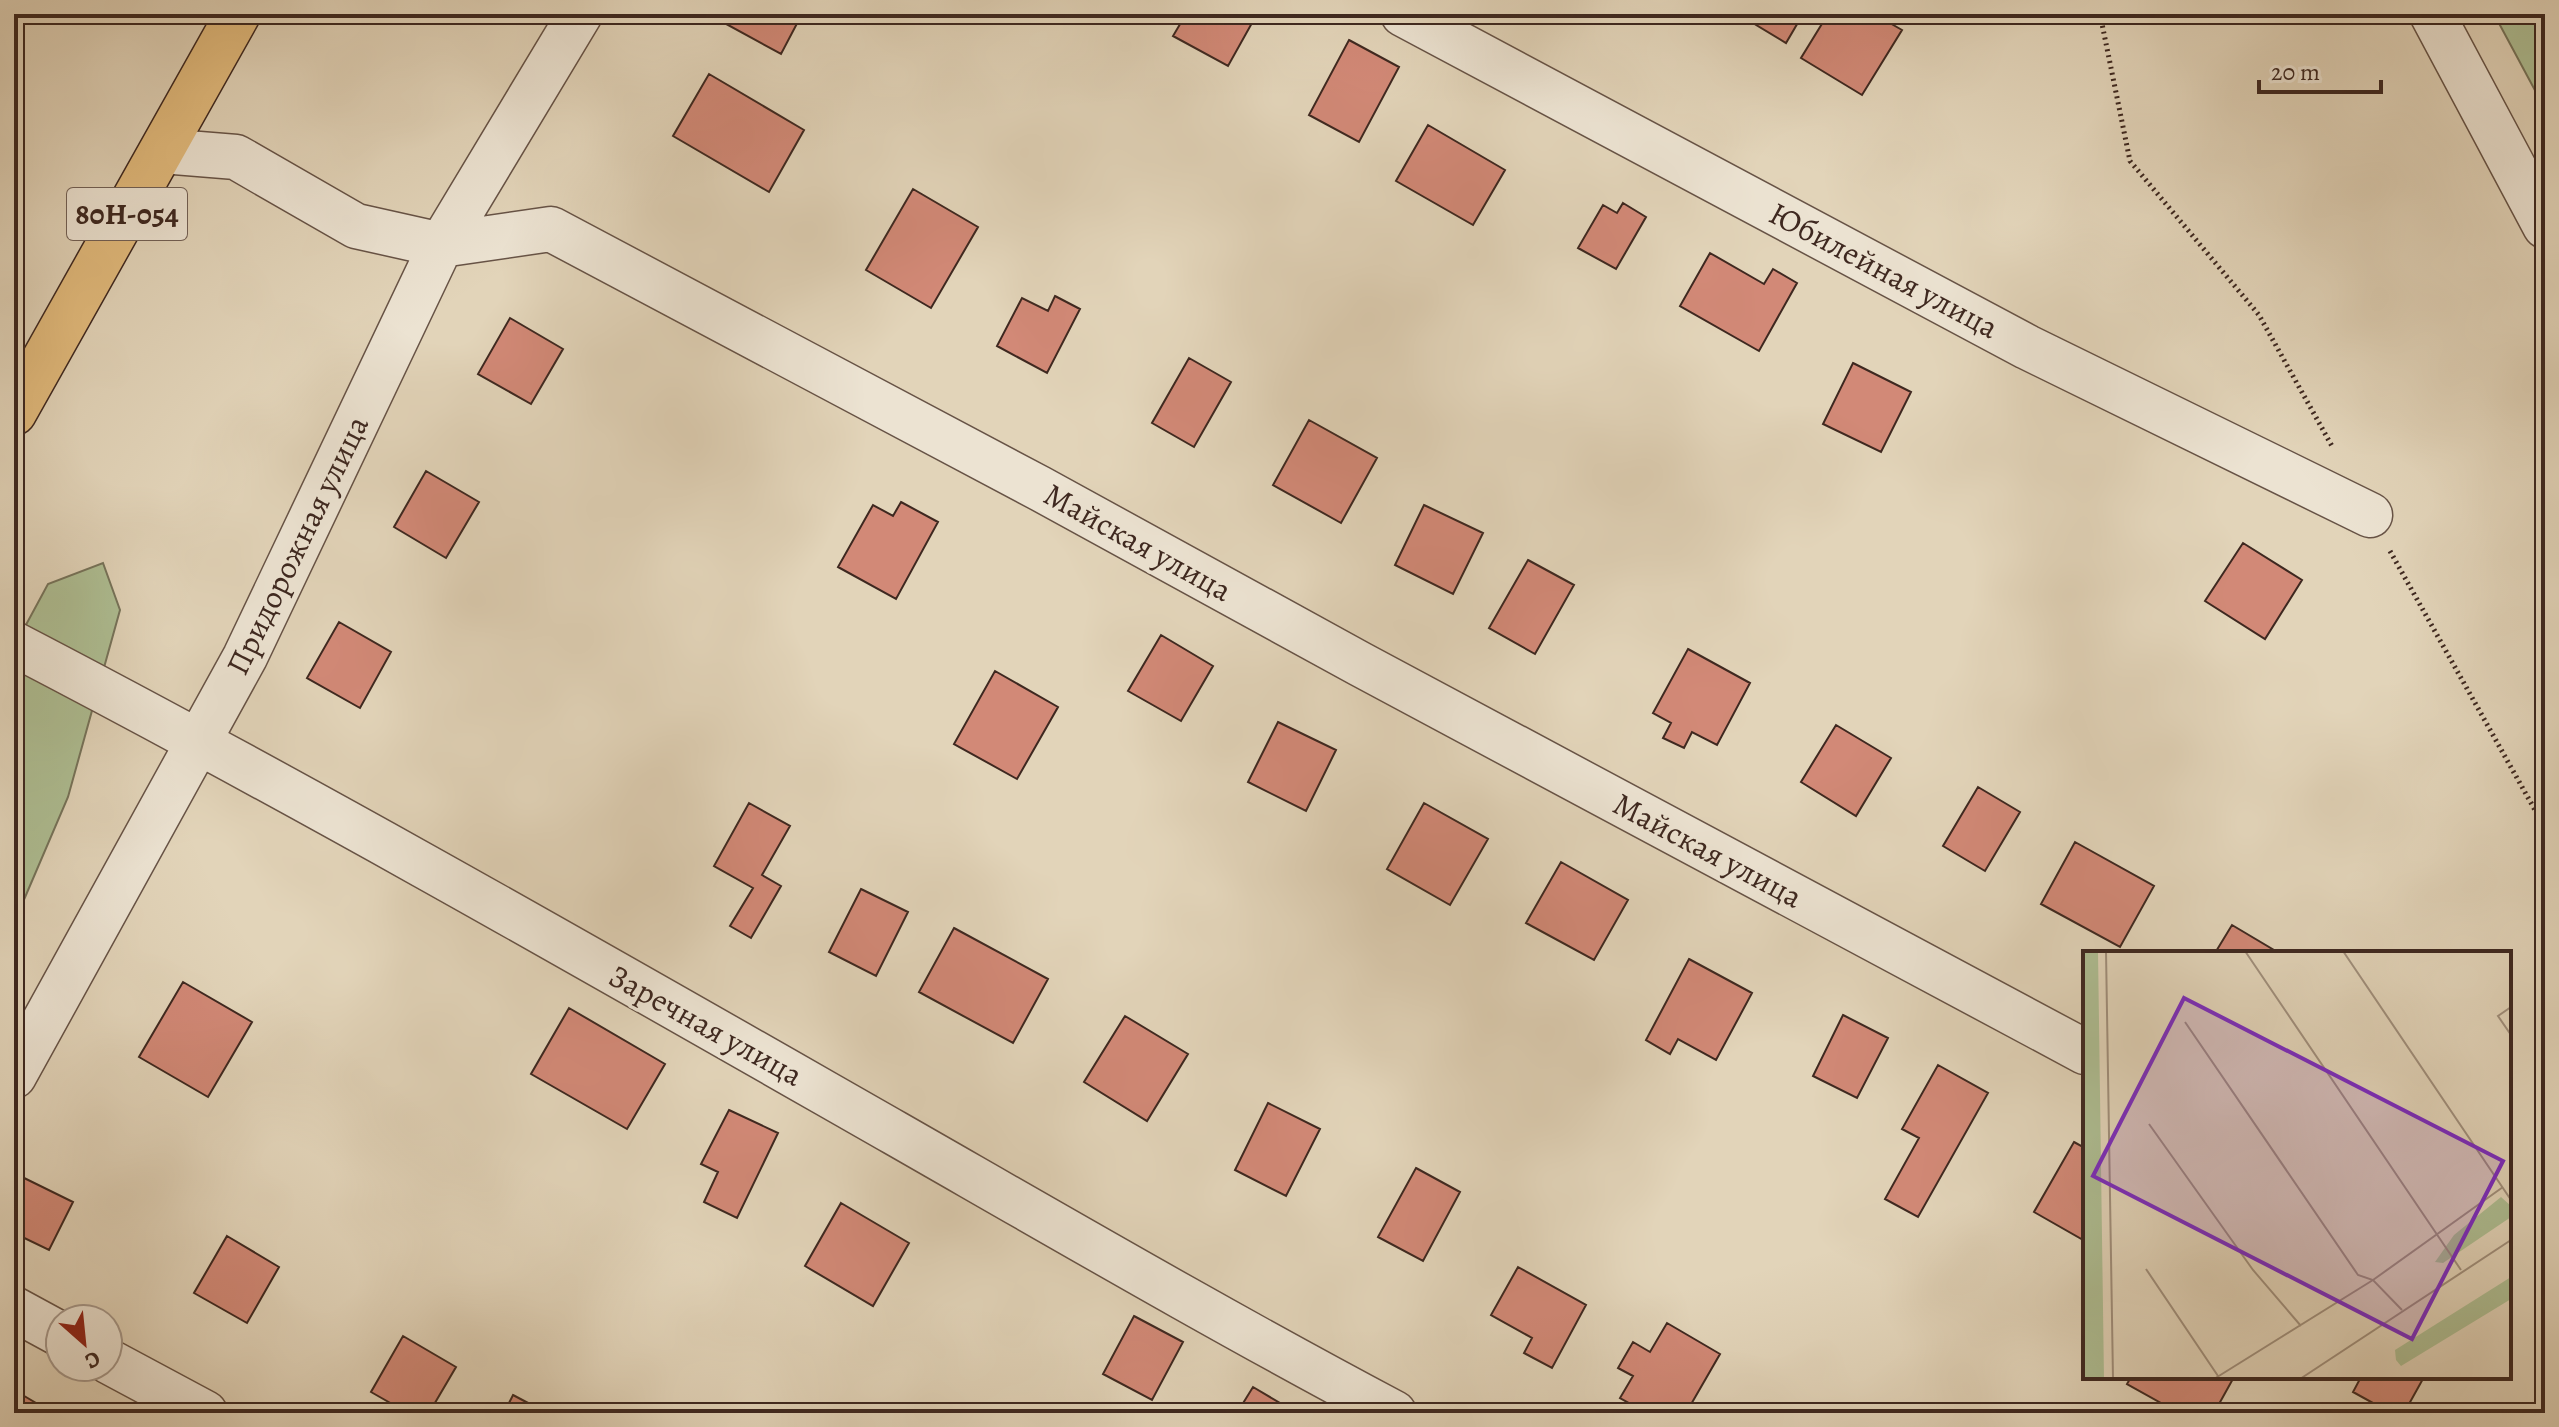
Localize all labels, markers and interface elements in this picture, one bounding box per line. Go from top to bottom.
scale bar [2259,44,2381,94]
text: 20 m [2271,56,2320,88]
road number: 80Н-054 [67,188,187,240]
street label: Юбилейная улица [1762,191,2007,349]
street label: Придорожная улица [215,408,379,682]
street label: Майская улица [1036,472,1240,612]
street label: Майская улица [1606,782,1811,918]
inset map [2083,951,2511,1379]
street label: Заречная улица [601,954,811,1097]
north arrow [44,1303,124,1383]
text: С [80,1343,105,1376]

